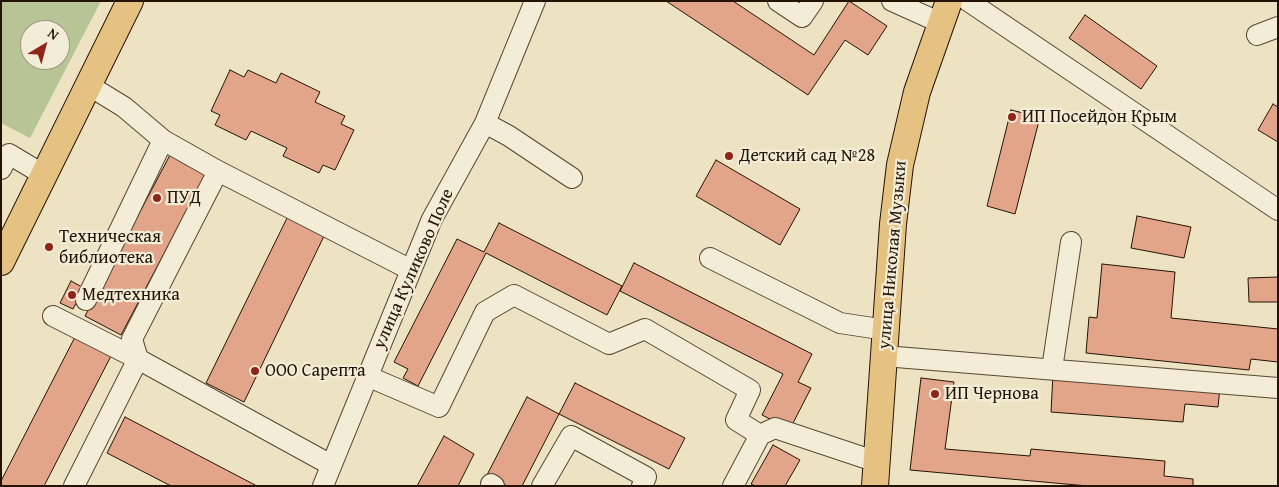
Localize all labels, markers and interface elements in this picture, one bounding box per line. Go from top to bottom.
north arrow [20,20,70,70]
text: N [44,23,63,45]
place label: ИП Посейдон Крым [1022,106,1177,128]
marker: ИП Посейдон Крым [1006,111,1018,123]
place label: Детский сад №28 [739,145,875,167]
marker: Детский сад №28 [723,150,735,162]
street label: улица Николая Музыки [874,160,912,350]
street label: улица Куликово Поле [369,186,459,352]
place label: ПУД [167,187,201,209]
marker: ПУД [151,192,163,204]
place label: Техническая библиотека [59,226,161,268]
marker: Техническая библиотека [43,241,55,253]
place label: Медтехника [82,284,180,306]
marker: Медтехника [66,289,78,301]
place label: ООО Сарепта [265,360,366,382]
marker: ООО Сарепта [249,365,261,377]
place label: ИП Чернова [945,383,1039,405]
marker: ИП Чернова [929,388,941,400]

